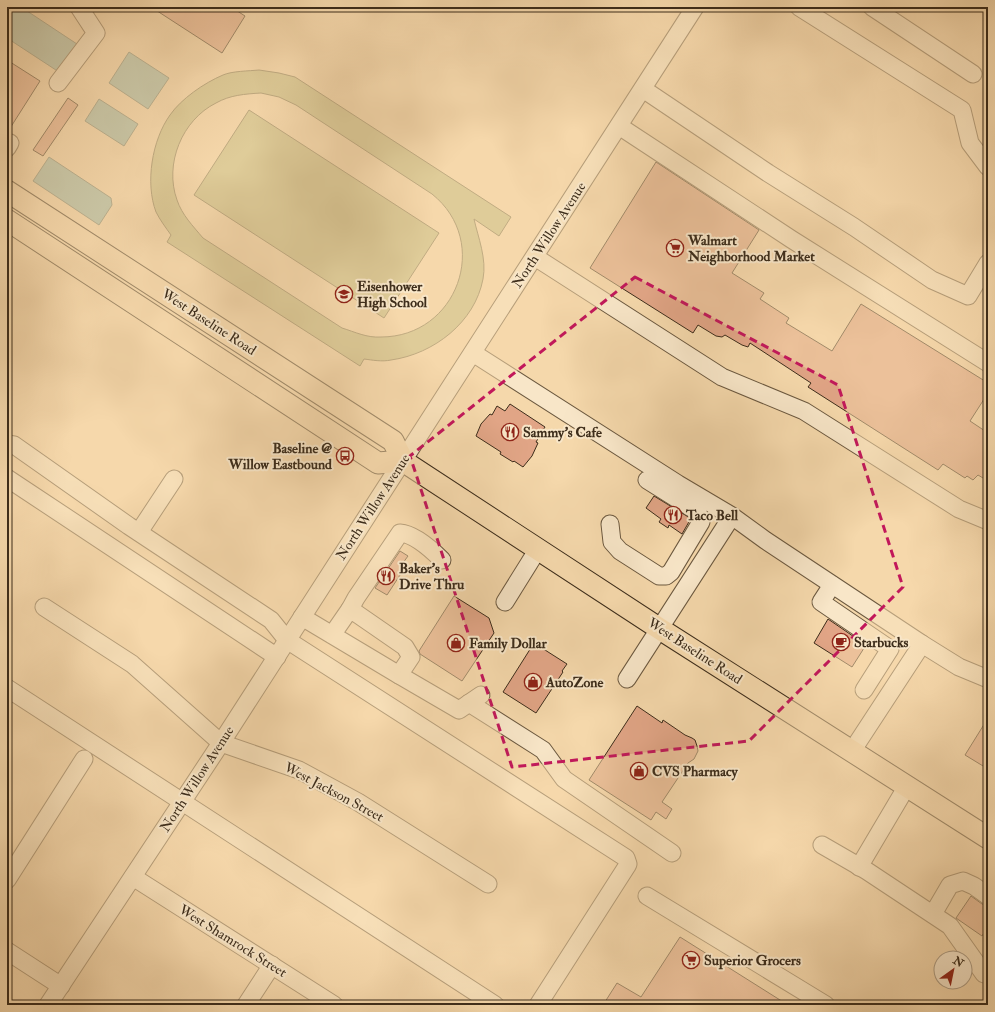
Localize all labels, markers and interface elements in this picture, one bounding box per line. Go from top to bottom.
street label: North Willow Avenue [508,179,590,291]
place label: Walmart Neighborhood Market [687,232,815,266]
supermarket icon: Walmart Neighborhood Market [665,238,685,258]
place label: Eisenhower High School [357,278,428,312]
school or university icon: Eisenhower High School [334,284,354,304]
street label: West Baseline Road [158,285,260,359]
restaurant icon: Sammy's Cafe [500,422,520,442]
place label: Sammy's Cafe [523,424,602,442]
place label: Baseline @ Willow Eastbound [228,440,332,473]
bus stop icon: Baseline @ Willow Eastbound [335,446,355,466]
street label: North Willow Avenue [332,451,414,563]
restaurant icon: Taco Bell [663,505,683,525]
place label: Taco Bell [685,507,738,524]
place label: Baker's Drive Thru [399,560,465,593]
restaurant icon: Baker's Drive Thru [376,566,396,586]
street label: West Baseline Road [644,614,746,688]
cafe icon: Starbucks [831,632,851,652]
shop icon: Family Dollar [446,633,466,653]
place label: Starbucks [854,634,909,651]
place label: Family Dollar [469,635,547,653]
shop icon: AutoZone [523,672,543,692]
place label: AutoZone [545,674,603,691]
street label: North Willow Avenue [156,723,238,835]
street label: West Jackson Street [281,758,387,826]
shop icon: CVS Pharmacy [629,761,649,781]
place label: CVS Pharmacy [652,763,739,781]
street label: West Shamrock Street [175,900,290,981]
supermarket icon: Superior Grocers [681,950,701,970]
north arrow [933,950,973,990]
place label: Superior Grocers [704,952,801,970]
text: N [950,953,967,971]

